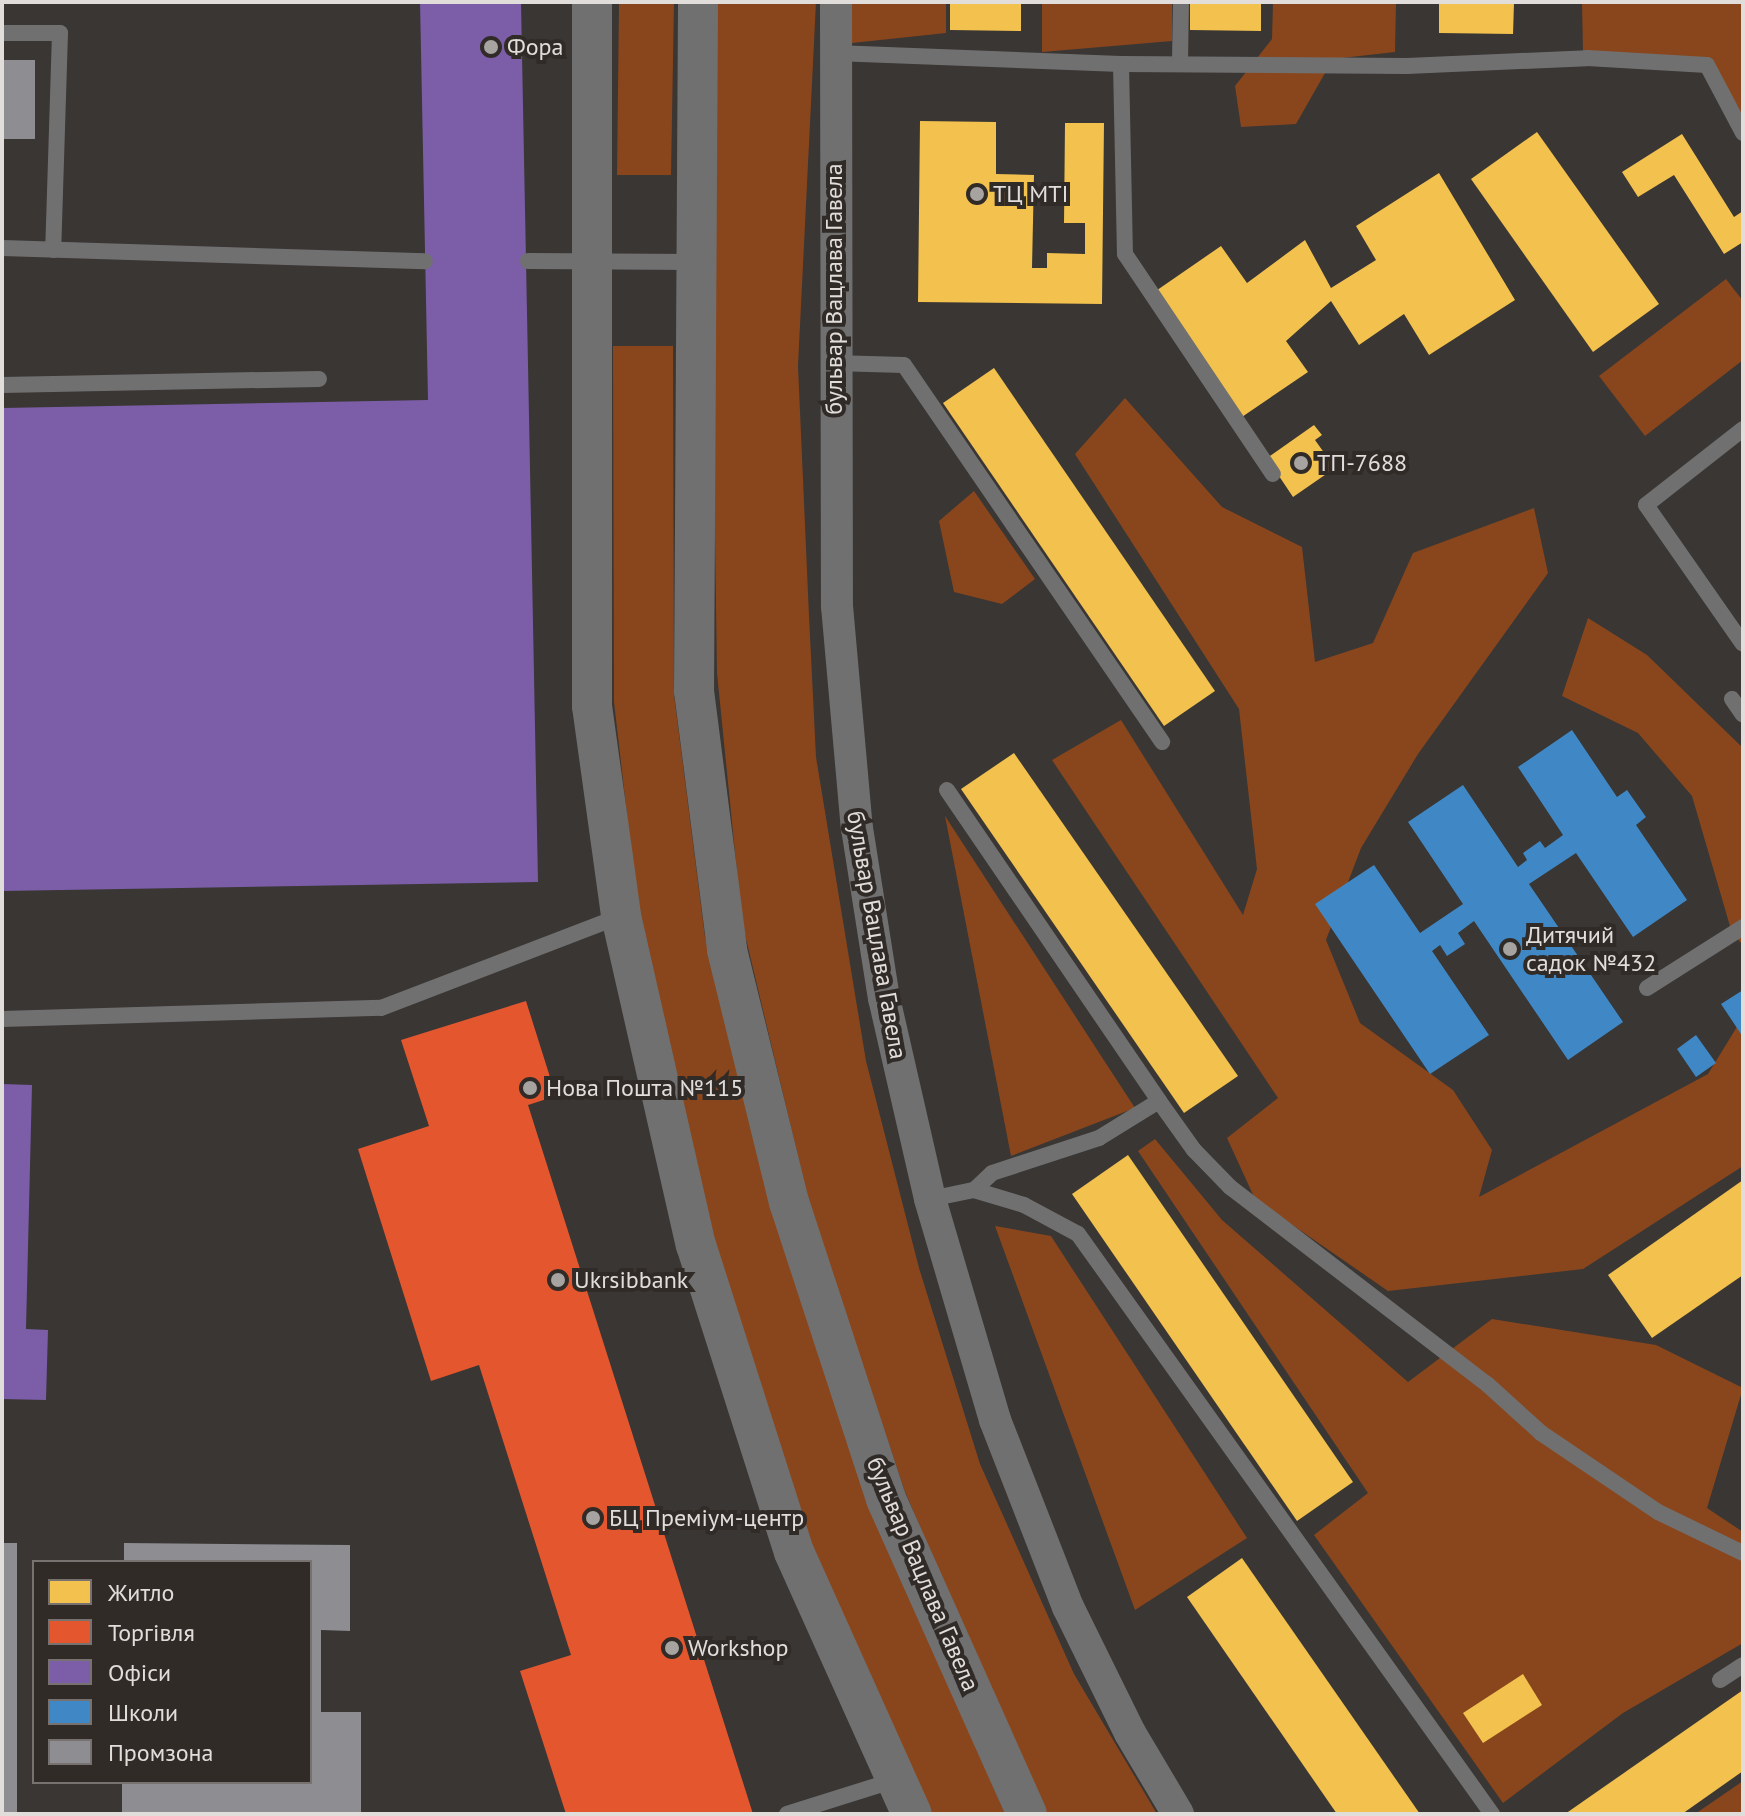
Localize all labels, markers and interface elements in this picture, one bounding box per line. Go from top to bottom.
place label: Фора [507,33,563,61]
marker: Фора [482,38,500,56]
street label: бульвар Вацлава Гавела [820,163,848,415]
place label: ТЦ MTI [993,180,1069,208]
marker: ТЦ MTI [968,185,986,203]
place label: ТП-7688 [1317,449,1407,477]
marker: ТП-7688 [1292,454,1310,472]
street label: бульвар Вацлава Гавела [841,809,913,1061]
place label: Дитячий садок №432 [1526,921,1656,977]
marker: Дитячий садок №432 [1501,940,1519,958]
place label: Нова Пошта №115 [546,1074,743,1102]
marker: Нова Пошта №115 [521,1079,539,1097]
place label: Ukrsibbank [574,1266,688,1294]
marker: Ukrsibbank [549,1271,567,1289]
street label: бульвар Вацлава Гавела [861,1453,985,1695]
place label: БЦ Преміум-центр [609,1504,804,1532]
marker: БЦ Преміум-центр [584,1509,602,1527]
legend [32,1560,312,1784]
text: Житло [108,1577,174,1608]
text: Торгівля [108,1617,195,1648]
place label: Workshop [688,1634,788,1662]
marker: Workshop [663,1639,681,1657]
text: Офіси [108,1657,171,1688]
text: Школи [108,1697,178,1728]
text: Промзона [108,1737,213,1768]

